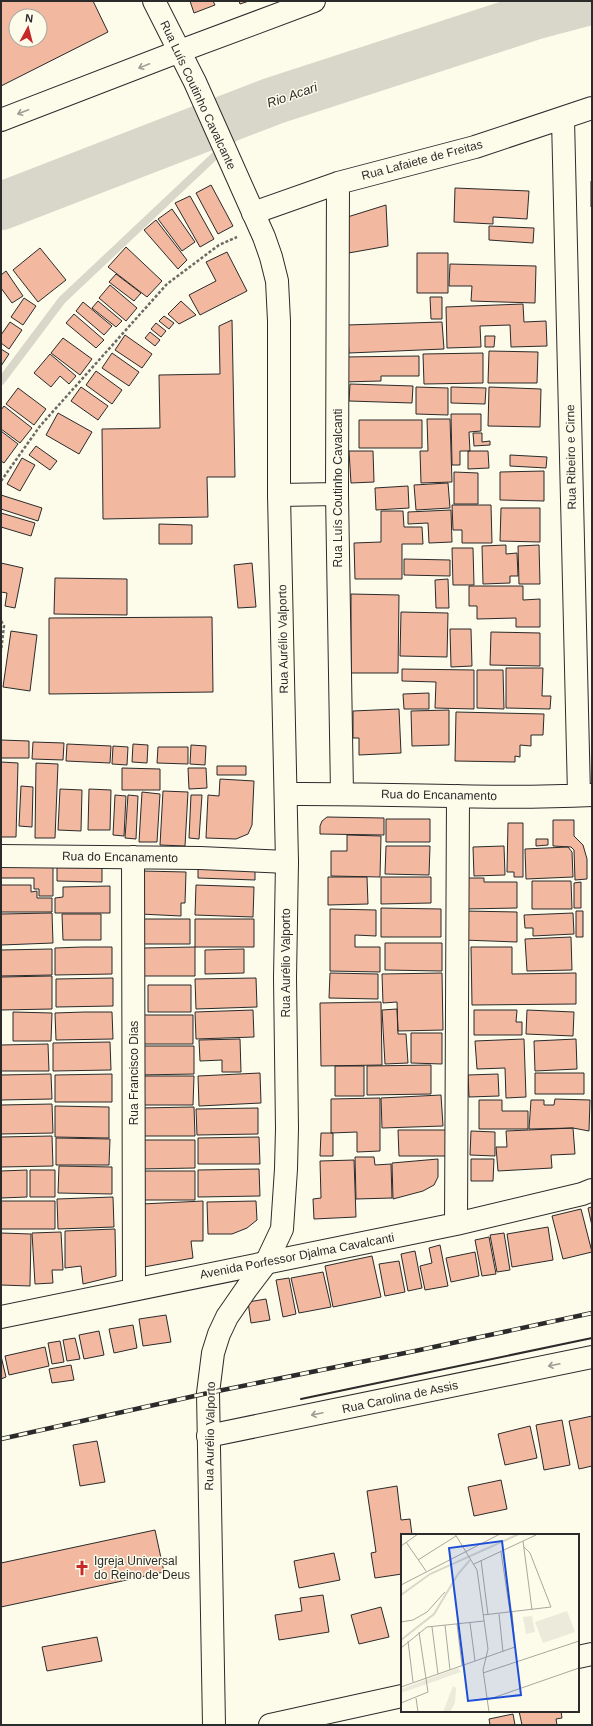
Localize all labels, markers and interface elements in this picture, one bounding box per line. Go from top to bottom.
north arrow [8,8,48,48]
text: N [25,12,34,25]
street label: Rua Luís Coutinho Cavalcante [157,18,239,172]
one-way arrow [139,62,151,70]
water label: Rio Acari [265,79,320,111]
one-way arrow [17,109,29,117]
street label: Rua Lafaiete de Freitas [360,137,484,183]
street label: Rua Ribeiro e Cirne [563,404,579,510]
street label: Rua Luís Coutinho Cavalcanti [331,409,345,567]
street label: Rua Aurélio Valporto [275,584,291,694]
street label: Rua do Encanamento [381,787,497,803]
street label: Rua do Encanamento [62,849,178,865]
street label: Rua Aurélio Valporto [279,908,293,1018]
street label: Rua Francisco Dias [127,1021,141,1125]
street label: Avenida Porfessor Djalma Cavalcanti [199,1230,395,1282]
one-way arrow [548,1362,561,1370]
street label: Rua Carolina de Assis [341,1378,459,1416]
street label: Rua Aurélio Valporto [202,1381,218,1491]
one-way arrow [311,1410,324,1418]
inset map [401,1534,579,1712]
place label: Igreja Universal do Reino de Deus [94,1554,190,1582]
church icon: Igreja Universal do Reino de Deus [73,1559,91,1577]

